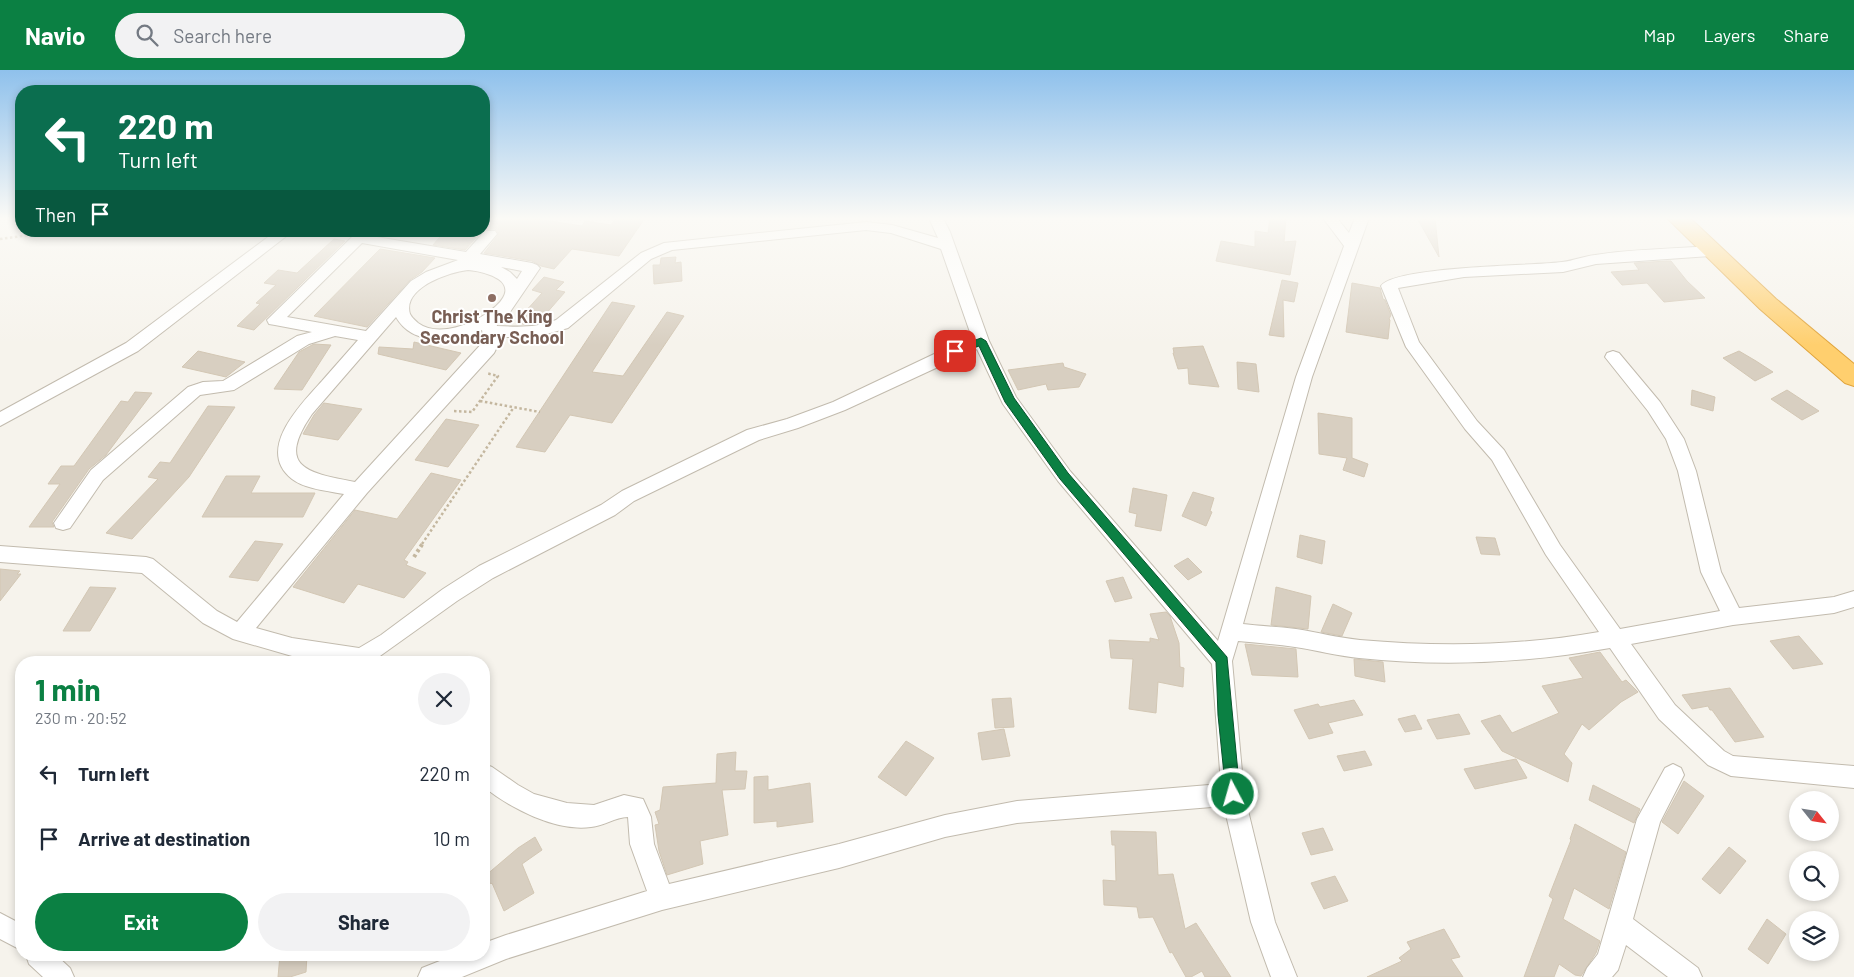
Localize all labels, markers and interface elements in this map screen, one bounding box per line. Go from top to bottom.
search box [115,13,465,58]
text: Navio [25,21,85,50]
icon: search [133,21,161,49]
text: Search here [173,24,272,47]
text: Map [1643,24,1675,46]
text: Layers [1703,24,1756,46]
text: Share [1784,24,1829,46]
text: 220 m [118,104,213,146]
icon: left [35,105,100,170]
text: Turn left [118,146,198,172]
icon: arrive [86,200,114,228]
text: Then [35,203,76,226]
marker: Christ The King Secondary School [486,292,498,304]
place label: Christ The King Secondary School [420,305,564,348]
pin [934,330,976,372]
icon: arrive [941,337,969,365]
text: 1 min [35,671,101,707]
button: close [418,673,470,725]
text: 230 m · 20:52 [35,708,127,727]
icon: left [35,760,63,788]
text: Turn left [78,762,149,785]
text: 220 m [419,762,470,785]
position arrow [1206,767,1258,819]
north arrow [1789,791,1839,841]
map controls [1789,791,1839,961]
icon: arrive [35,825,63,853]
text: Arrive at destination [78,827,250,850]
text: 10 m [433,827,470,850]
button: search [1789,851,1839,901]
button: Exit [35,893,248,951]
button: Share [258,893,470,951]
button: layers [1789,911,1839,961]

